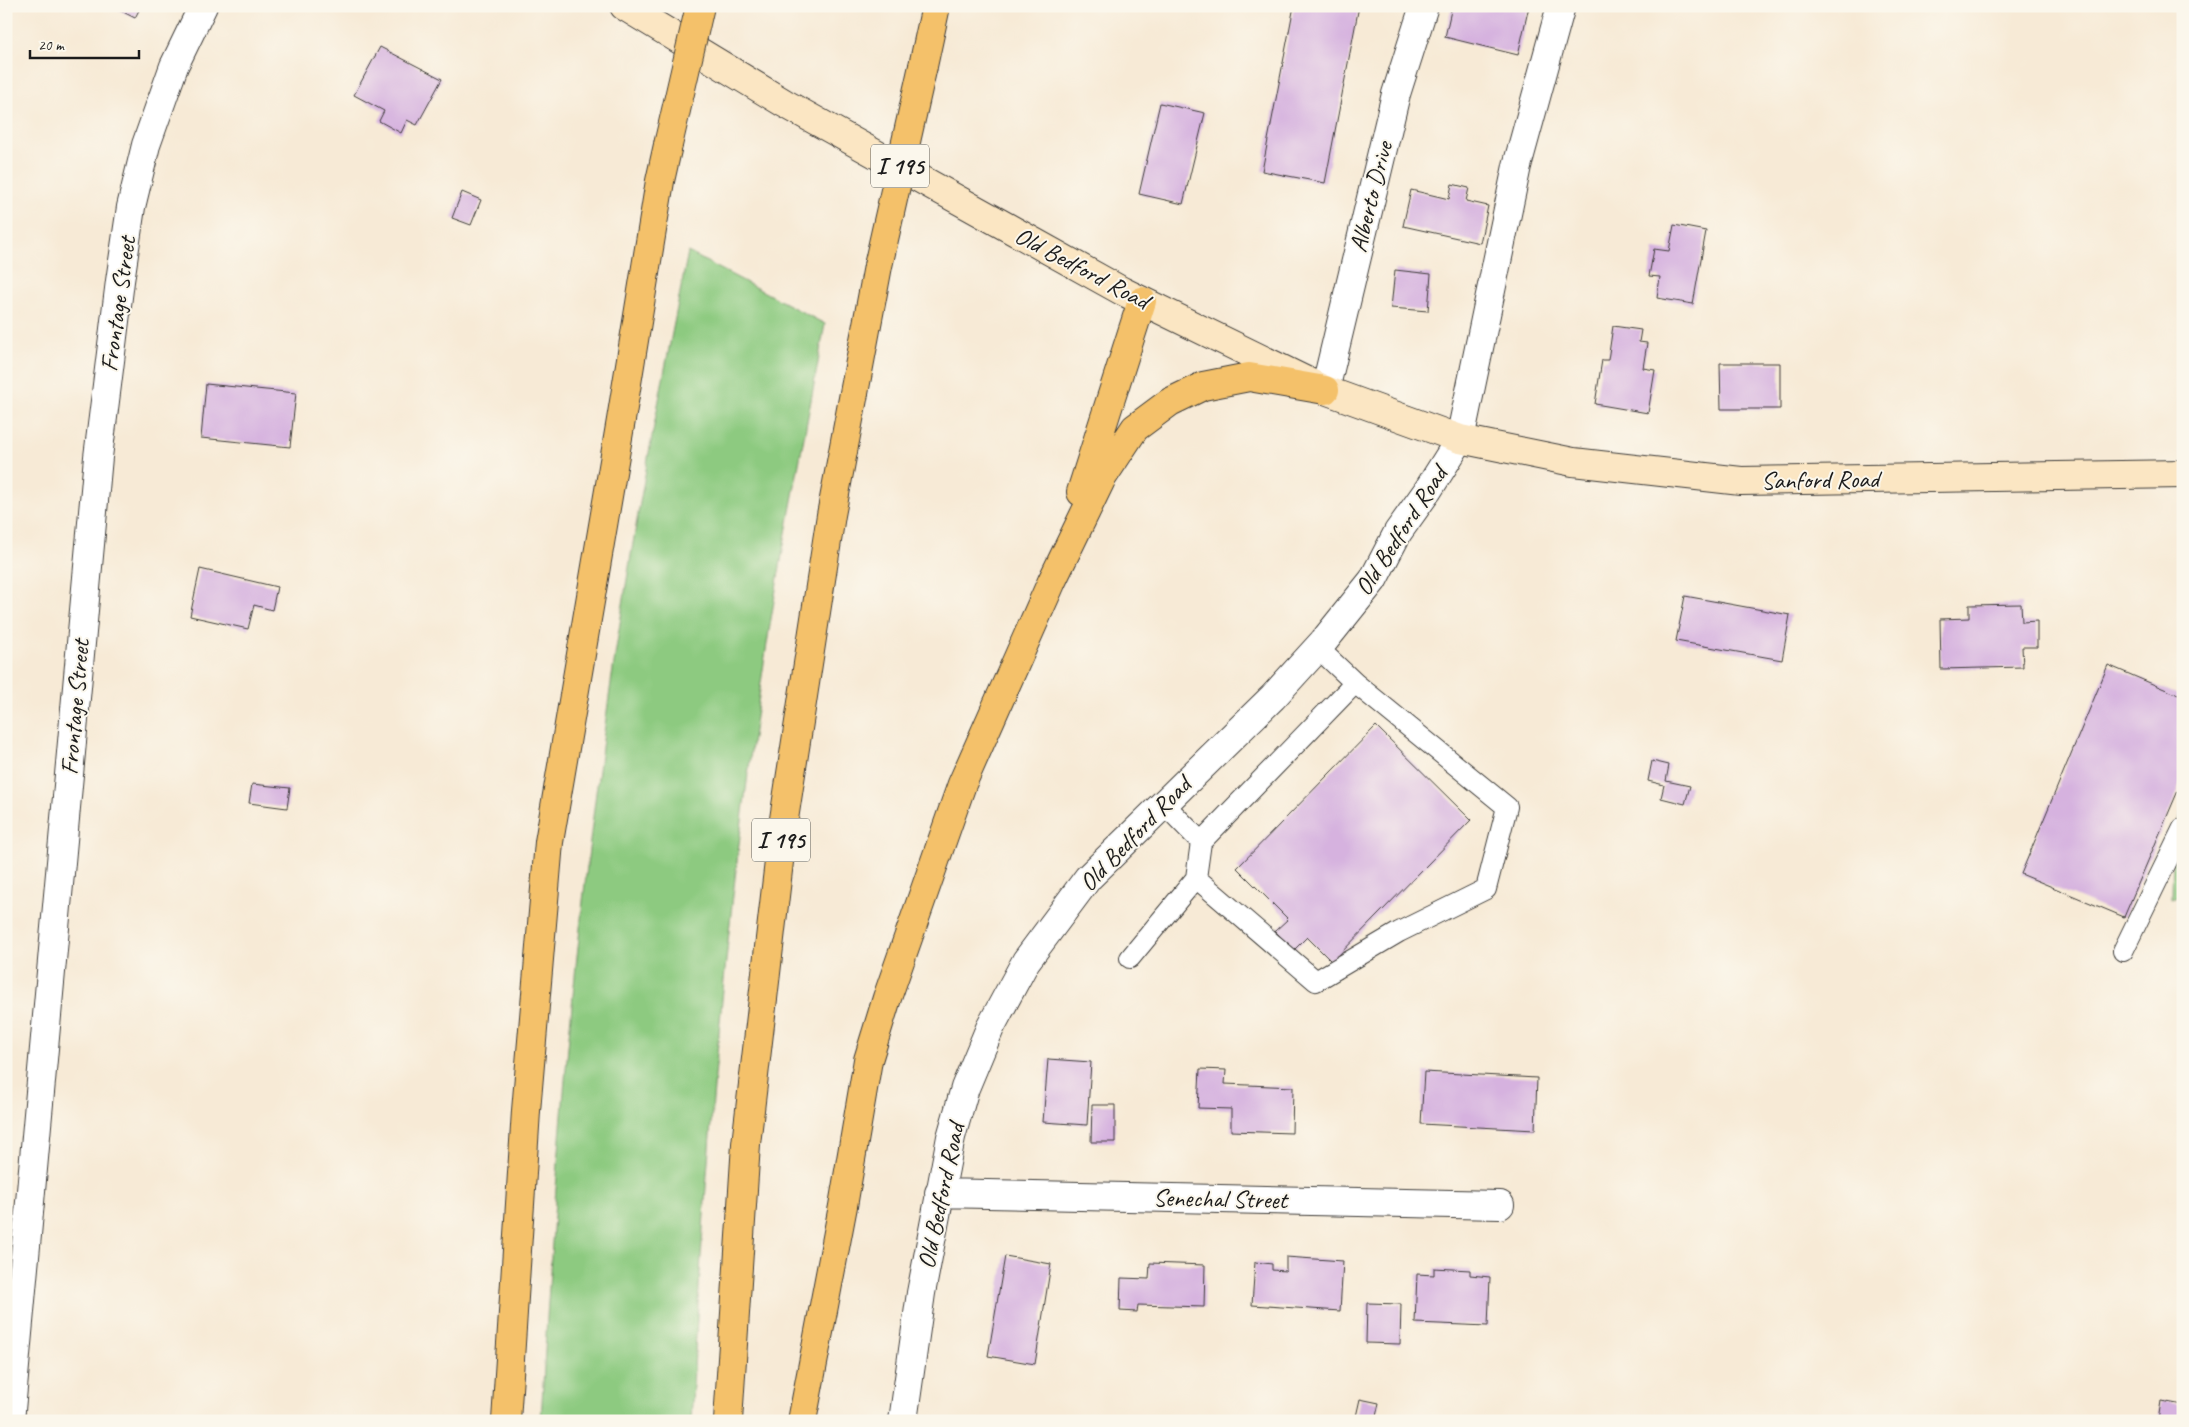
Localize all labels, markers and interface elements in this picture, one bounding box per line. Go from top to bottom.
scale bar [30,28,139,60]
text: 20 m [38,36,65,55]
street label: Alberto Drive [1342,137,1401,255]
road number: I 195 [871,144,929,188]
street label: Old Bedford Road [1009,219,1158,319]
street label: Frontage Street [93,232,144,373]
street label: Old Bedford Road [1347,457,1457,602]
street label: Sanford Road [1761,463,1883,497]
street label: Frontage Street [53,635,97,776]
street label: Old Bedford Road [1072,767,1201,898]
road number: I 195 [752,818,810,862]
street label: Old Bedford Road [910,1116,973,1272]
street label: Senechal Street [1153,1182,1290,1216]

